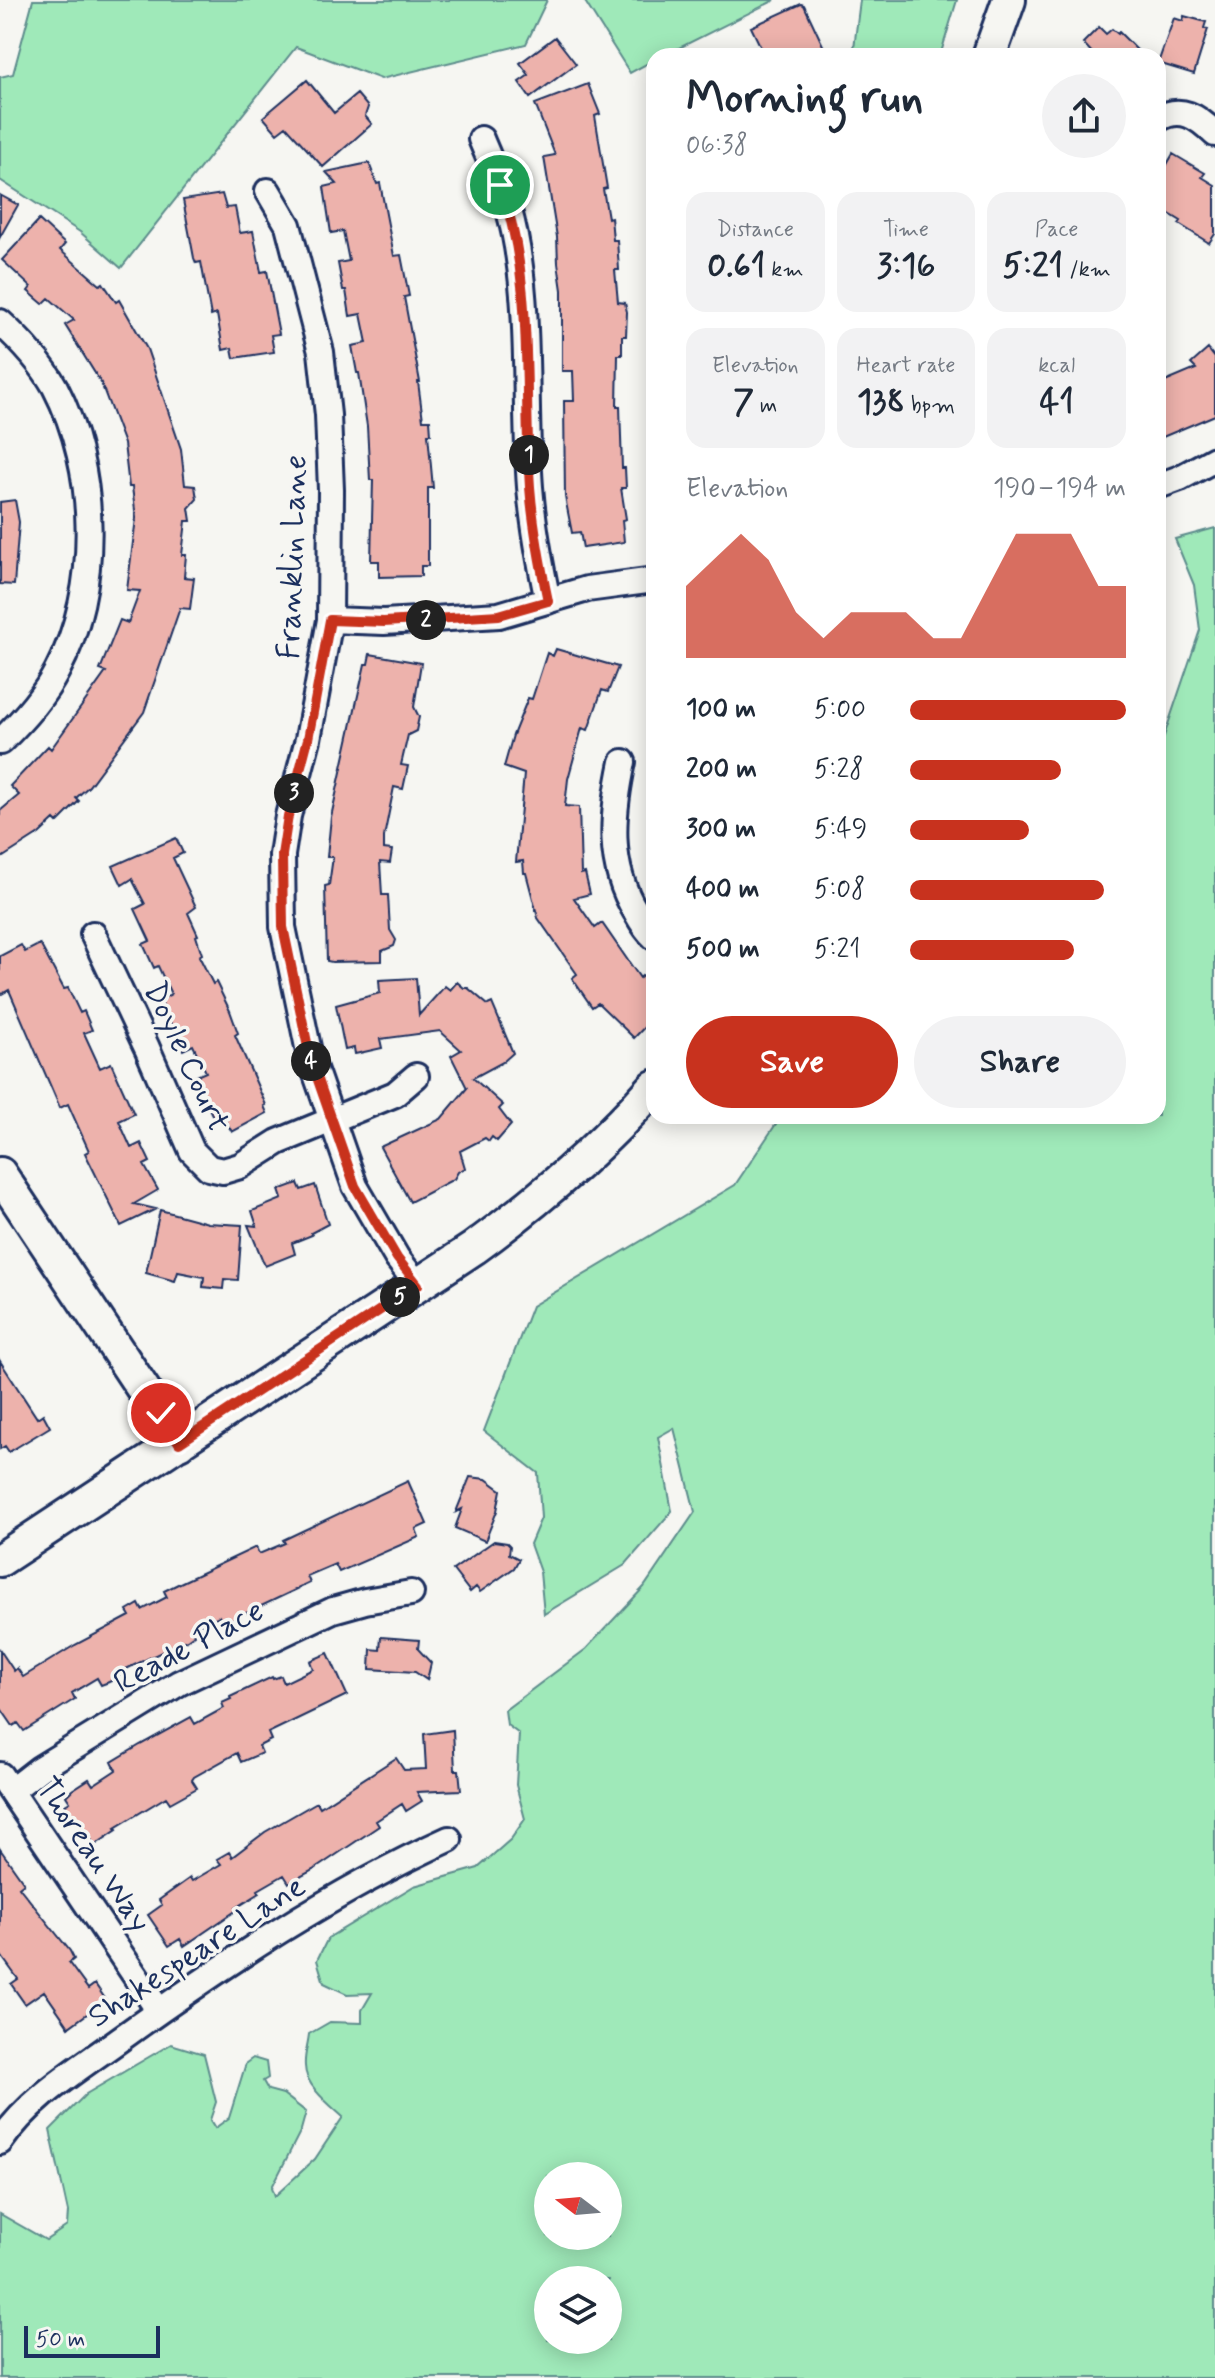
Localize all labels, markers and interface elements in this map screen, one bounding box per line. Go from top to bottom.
text: Morning run [686,70,923,128]
button: share [1042,74,1126,158]
text: 06:38 [686,129,748,163]
pin [466,151,534,219]
icon: arrive [478,163,522,207]
text: Distance [717,216,794,244]
text: Time [883,216,929,244]
text: Pace [1035,216,1079,244]
text: 0.61 [707,244,765,289]
text: 3:16 [877,244,935,289]
text: 5:21 [1002,244,1063,289]
text: km [765,256,803,284]
text: /km [1063,256,1111,284]
text: Elevation [712,352,799,380]
text: Heart rate [857,352,955,380]
text: kcal [1038,352,1075,380]
text: 7 [733,380,754,425]
text: 138 [857,380,905,425]
text: 41 [1039,380,1074,425]
text: m [754,392,777,420]
text: bpm [905,392,955,420]
pin: 1 [509,435,549,475]
text: 1 [524,441,534,469]
street label: Franklin Lane [268,454,318,660]
text: Elevation [686,472,788,506]
text: 190–194 m [993,472,1126,506]
pin: 2 [406,600,446,640]
text: 2 [421,606,431,634]
text: 100 m [686,693,756,727]
text: 5:00 [814,693,866,727]
text: 200 m [686,753,757,787]
text: 5:28 [814,753,864,787]
pin: 3 [274,773,314,813]
text: 3 [289,779,299,807]
text: 300 m [686,813,756,847]
text: 5:49 [814,813,867,847]
text: 400 m [686,873,759,907]
text: 5:08 [814,873,865,907]
text: 500 m [686,933,760,967]
text: 5:21 [814,933,860,967]
street label: Doyle Court [133,975,239,1139]
button: Save [686,1016,898,1108]
button: Share [914,1016,1126,1108]
pin: 4 [291,1041,331,1081]
text: 4 [305,1047,317,1075]
pin: 5 [380,1277,420,1317]
text: 5 [393,1283,407,1311]
pin [127,1379,195,1447]
icon: check [139,1391,183,1435]
street label: Reade Place [107,1590,271,1704]
street label: Thoreau Way [26,1769,160,1941]
street label: Shakespeare Lane [80,1866,314,2038]
north arrow [534,2162,622,2250]
map controls [534,2162,622,2354]
button: layers [534,2266,622,2354]
scale bar [24,2322,160,2358]
text: 50 m [36,2326,85,2354]

